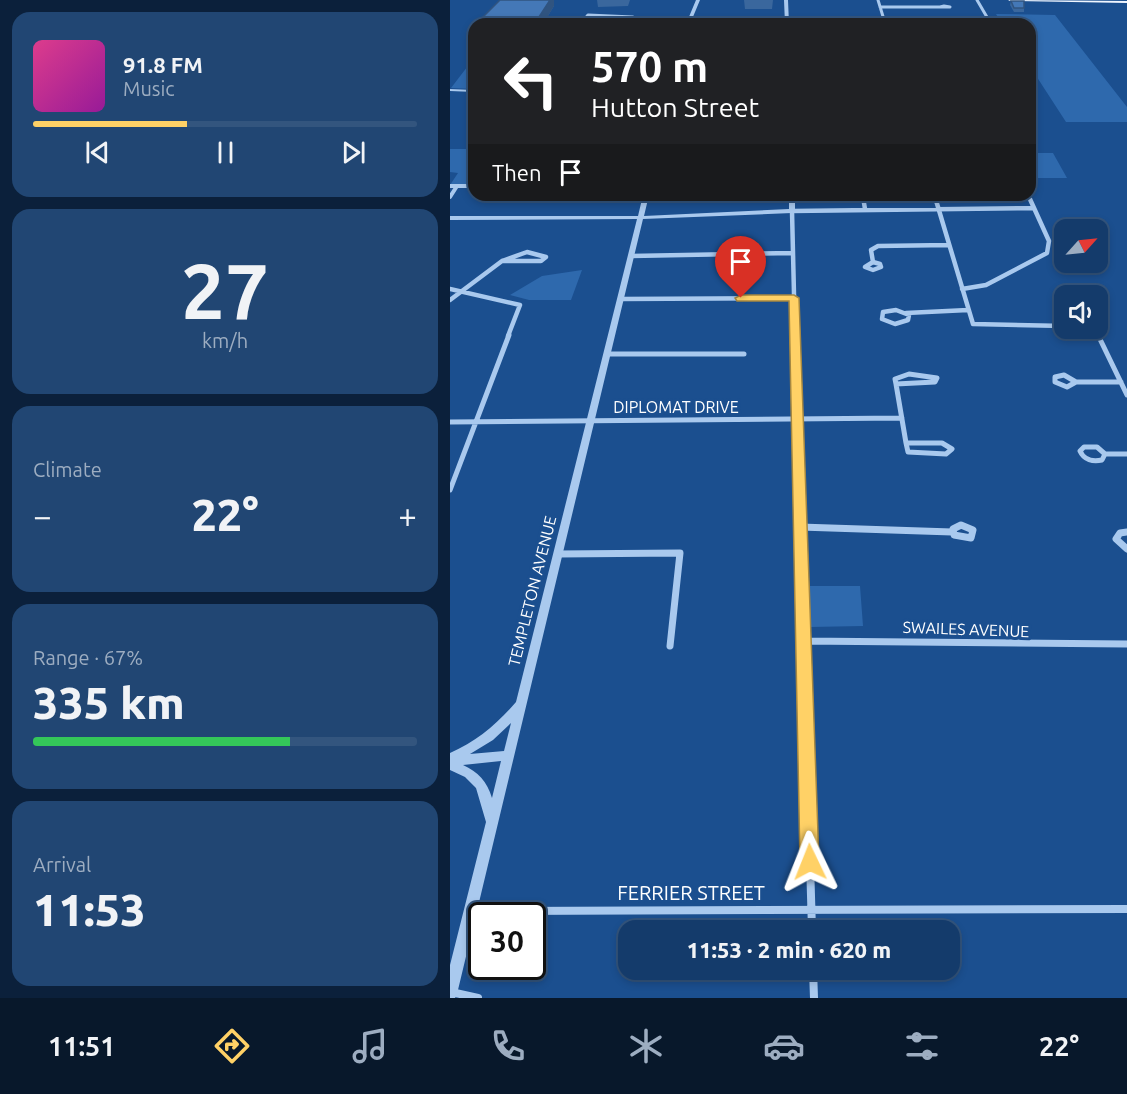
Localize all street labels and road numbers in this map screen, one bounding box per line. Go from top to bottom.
street label: DIPLOMAT DRIVE [613,398,739,416]
street label: TEMPLETON AVENUE [505,514,559,668]
street label: SWAILES AVENUE [902,618,1030,640]
street label: FERRIER STREET [617,881,765,904]

